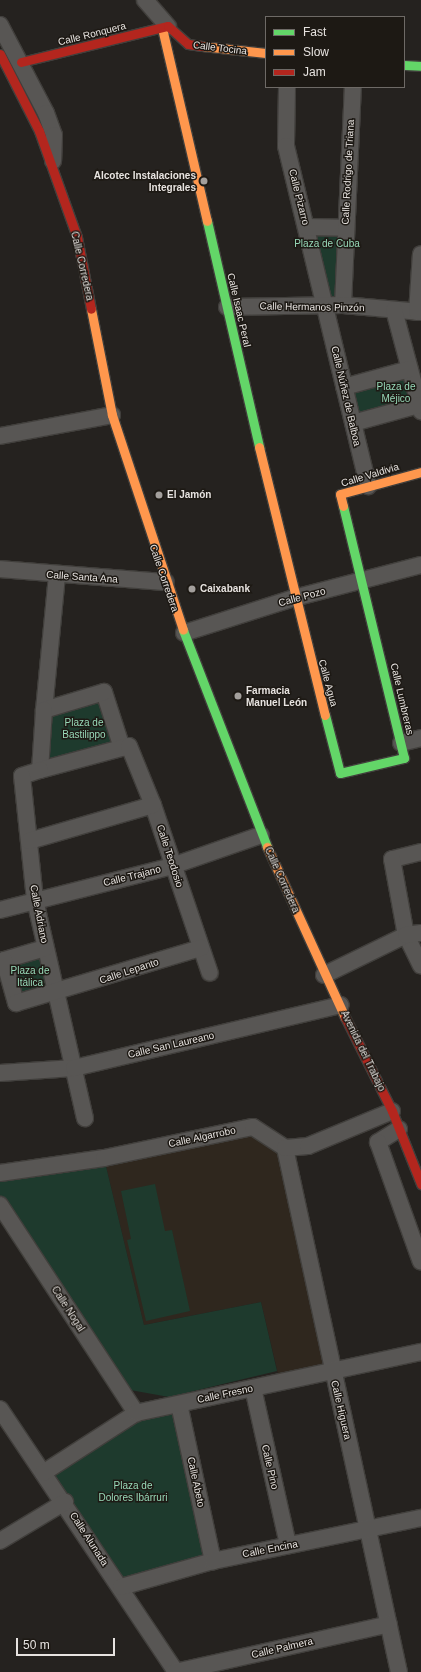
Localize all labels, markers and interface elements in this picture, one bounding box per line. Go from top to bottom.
legend [265,16,405,88]
street label: Calle Ronquera [57,20,127,48]
text: Fast [303,25,326,39]
street label: Calle Tocina [192,39,248,57]
text: Slow [303,45,329,59]
text: Jam [303,65,326,79]
street label: Calle Rodrigo de Triana [339,119,357,225]
street label: Calle Pizarro [286,168,312,226]
place label: Alcotec Instalaciones Integrales [94,169,196,192]
marker: Alcotec Instalaciones Integrales [199,176,209,186]
street label: Calle Corredera [68,230,96,302]
park label: Plaza de Cuba [294,238,360,250]
street label: Calle Isaac Peral [225,272,253,348]
street label: Calle Hermanos Pinzón [259,300,365,314]
street label: Calle Núñez de Balboa [329,345,363,447]
park label: Plaza de Méjico [377,380,415,404]
street label: Calle Valdivia [340,461,400,489]
place label: El Jamón [167,489,211,501]
marker: El Jamón [154,490,164,500]
street label: Calle Corredera [147,543,181,613]
street label: Calle Santa Ana [46,568,118,586]
place label: Caixabank [200,583,250,595]
marker: Caixabank [187,584,197,594]
street label: Calle Pozo [277,585,327,609]
street label: Calle Agua [316,658,340,708]
street label: Calle Lumbreras [388,662,416,736]
place label: Farmacia Manuel León [246,684,307,708]
marker: Farmacia Manuel León [233,691,243,701]
park label: Plaza de Bastilippo [62,716,106,740]
street label: Calle Teodosio [154,823,186,889]
street label: Calle Corredera [262,845,302,915]
street label: Calle Trajano [102,863,162,889]
street label: Calle Adriano [27,883,51,945]
street label: Calle Lepanto [98,956,160,986]
park label: Plaza de Itálica [11,964,49,988]
street label: Avenida del Trabajo [338,1009,388,1093]
street label: Calle San Laureano [127,1029,215,1061]
street label: Calle Algarrobo [167,1124,237,1150]
street label: Calle Nogal [49,1284,87,1334]
street label: Calle Higuera [328,1379,354,1441]
street label: Calle Fresno [196,1382,254,1406]
street label: Calle Pino [259,1443,281,1491]
street label: Calle Abeto [185,1455,207,1509]
park label: Plaza de Dolores Ibárruri [99,1479,167,1502]
street label: Calle Alunada [67,1510,111,1568]
street label: Calle Encina [241,1538,299,1560]
scale bar [18,1630,117,1656]
street label: Calle Palmera [250,1635,314,1661]
text: 50 m [23,1638,50,1652]

